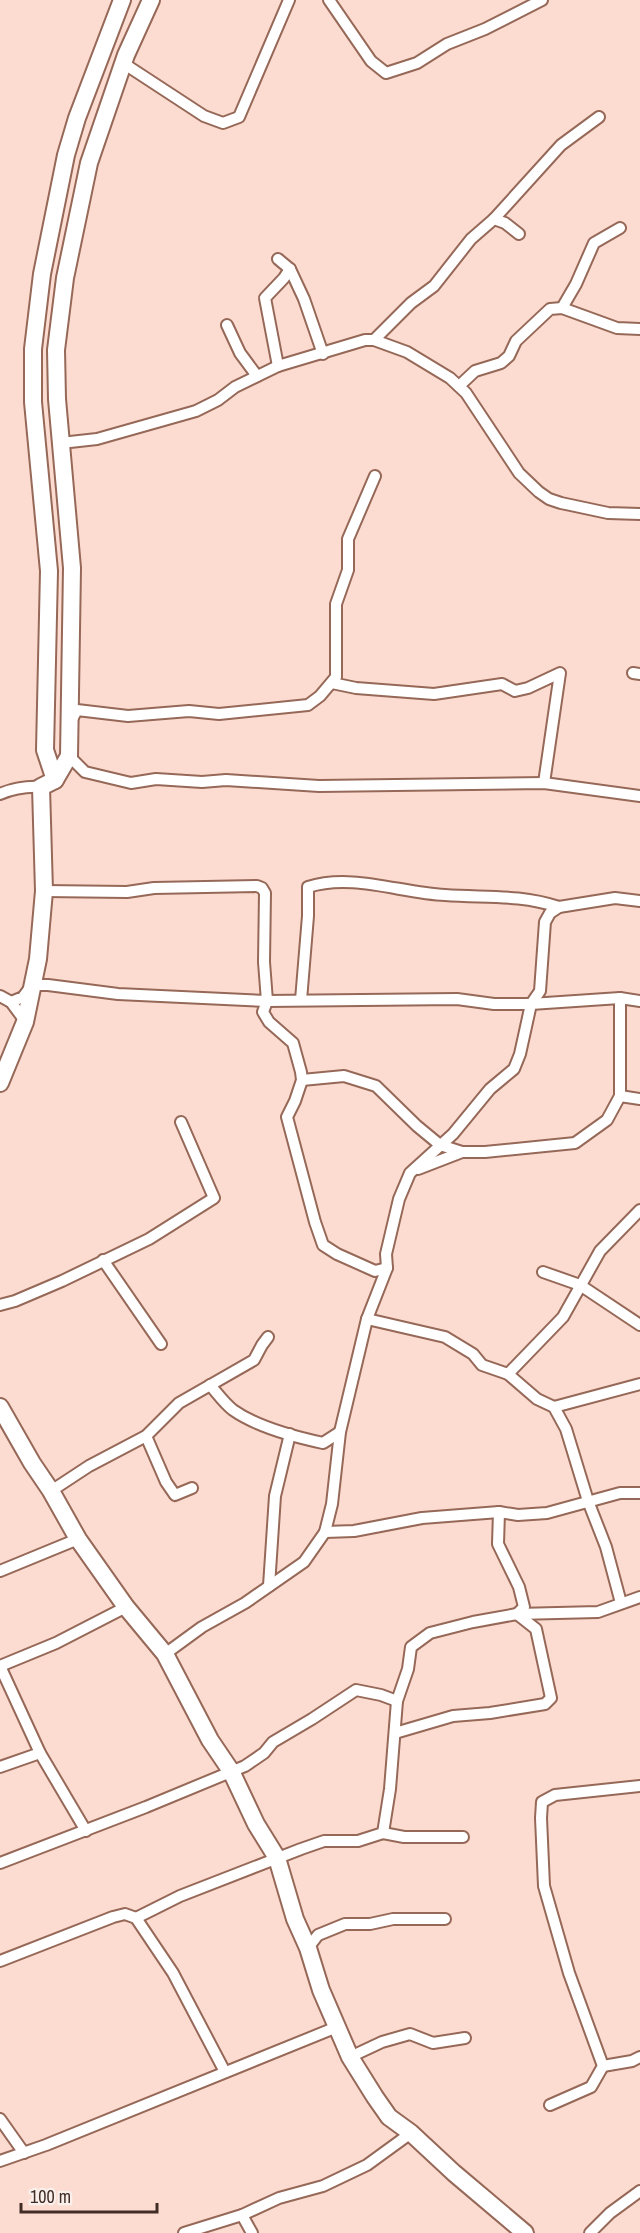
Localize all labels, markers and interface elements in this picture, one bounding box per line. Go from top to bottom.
scale bar [21,2176,158,2214]
text: 100 m [30,2184,71,2209]

